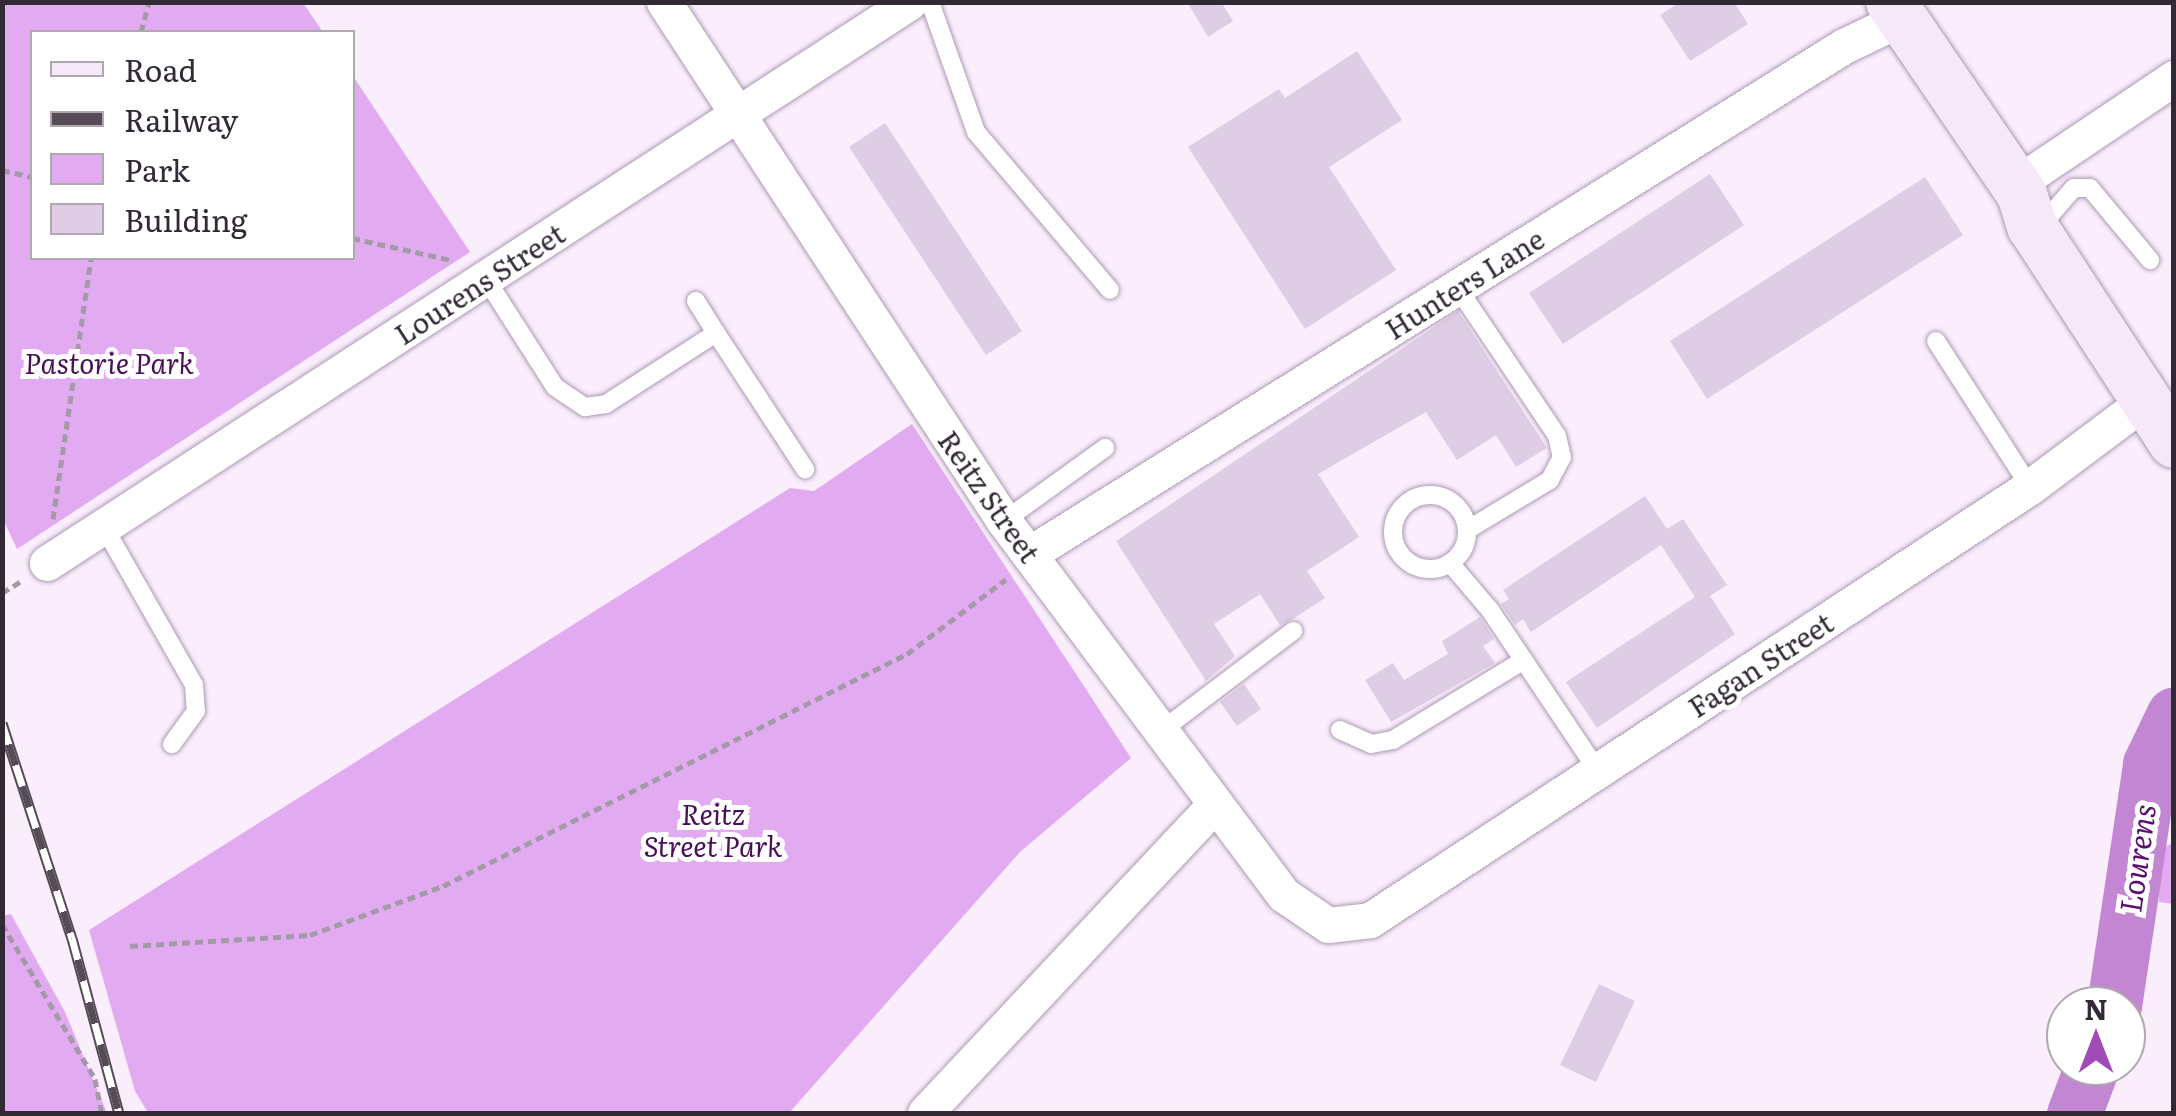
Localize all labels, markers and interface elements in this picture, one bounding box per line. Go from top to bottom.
legend [30,30,355,260]
text: Road [124,47,197,91]
text: Railway [124,97,238,141]
text: Park [124,147,190,191]
text: Building [124,197,248,241]
street label: Lourens Street [388,216,570,350]
street label: Hunters Lane [1378,221,1550,345]
park label: Pastorie Park [24,345,194,379]
street label: Reitz Street [932,424,1048,568]
street label: Fagan Street [1681,605,1839,723]
park label: Reitz Street Park [644,796,782,862]
water label: Lourens [2111,802,2161,914]
north arrow [2046,986,2146,1086]
text: N [2084,987,2108,1029]

